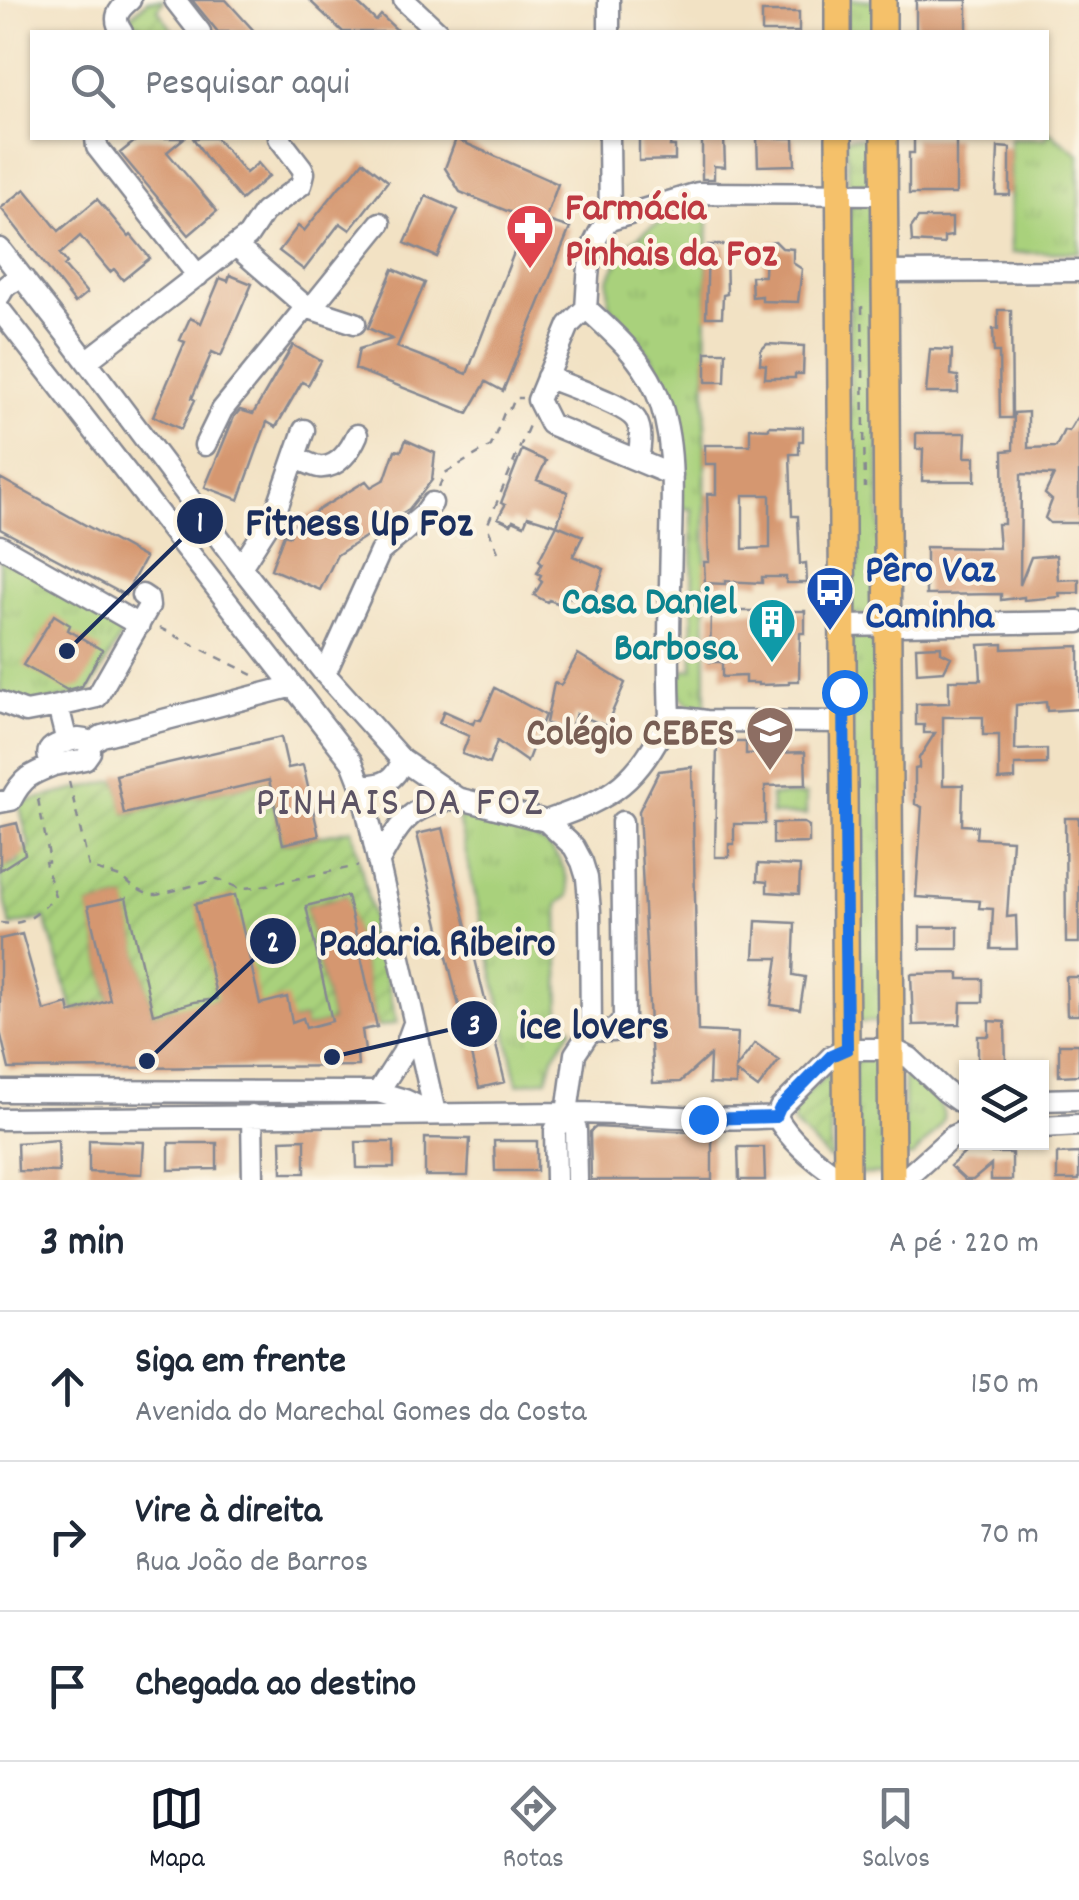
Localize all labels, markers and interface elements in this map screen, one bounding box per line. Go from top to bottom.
search box [30,30,1049,140]
icon: search [65,58,120,113]
text: Pesquisar aqui [145,58,350,113]
place label: Farmácia Pinhais da Foz [565,183,778,286]
pharmacy icon: Farmácia Pinhais da Foz [504,202,556,270]
callout: Fitness Up Foz [175,485,493,557]
text: Fitness Up Foz [245,497,474,557]
text: 1 [197,504,203,547]
place label: Pêro Vaz Caminha [865,545,996,648]
bus stop icon: Pêro Vaz Caminha [804,564,856,632]
place label: Casa Daniel Barbosa [561,577,738,680]
building icon: Casa Daniel Barbosa [746,596,798,664]
route start [822,670,868,716]
school or university icon: Colégio CEBES [744,704,796,772]
place label: Colégio CEBES [526,708,735,765]
district label: PINHAIS DA FOZ [255,776,545,836]
callout: Padaria Ribeiro [248,905,576,977]
text: Padaria Ribeiro [318,917,556,977]
text: 2 [266,924,280,967]
callout: ice lovers [449,988,690,1060]
text: ice lovers [519,1000,669,1060]
text: 3 [467,1007,481,1050]
map controls [959,1060,1049,1150]
button: layers [959,1060,1049,1150]
route end [681,1097,727,1143]
text: 3 min [40,1215,124,1275]
text: A pé · 220 m [889,1222,1039,1268]
text: Siga em frente [135,1336,346,1391]
icon: ahead [40,1359,95,1414]
text: 150 m [970,1363,1039,1409]
text: Avenida do Marechal Gomes da Costa [135,1391,587,1437]
text: Vire à direita [135,1486,322,1541]
icon: right [40,1509,95,1564]
text: 70 m [980,1513,1039,1559]
text: Rua João de Barros [135,1541,368,1587]
icon: arrive [40,1659,95,1714]
text: Chegada ao destino [135,1659,416,1714]
tab: Mapa [149,1781,205,1881]
tab: Rotas [503,1781,564,1881]
tab: Salvos [862,1781,930,1881]

